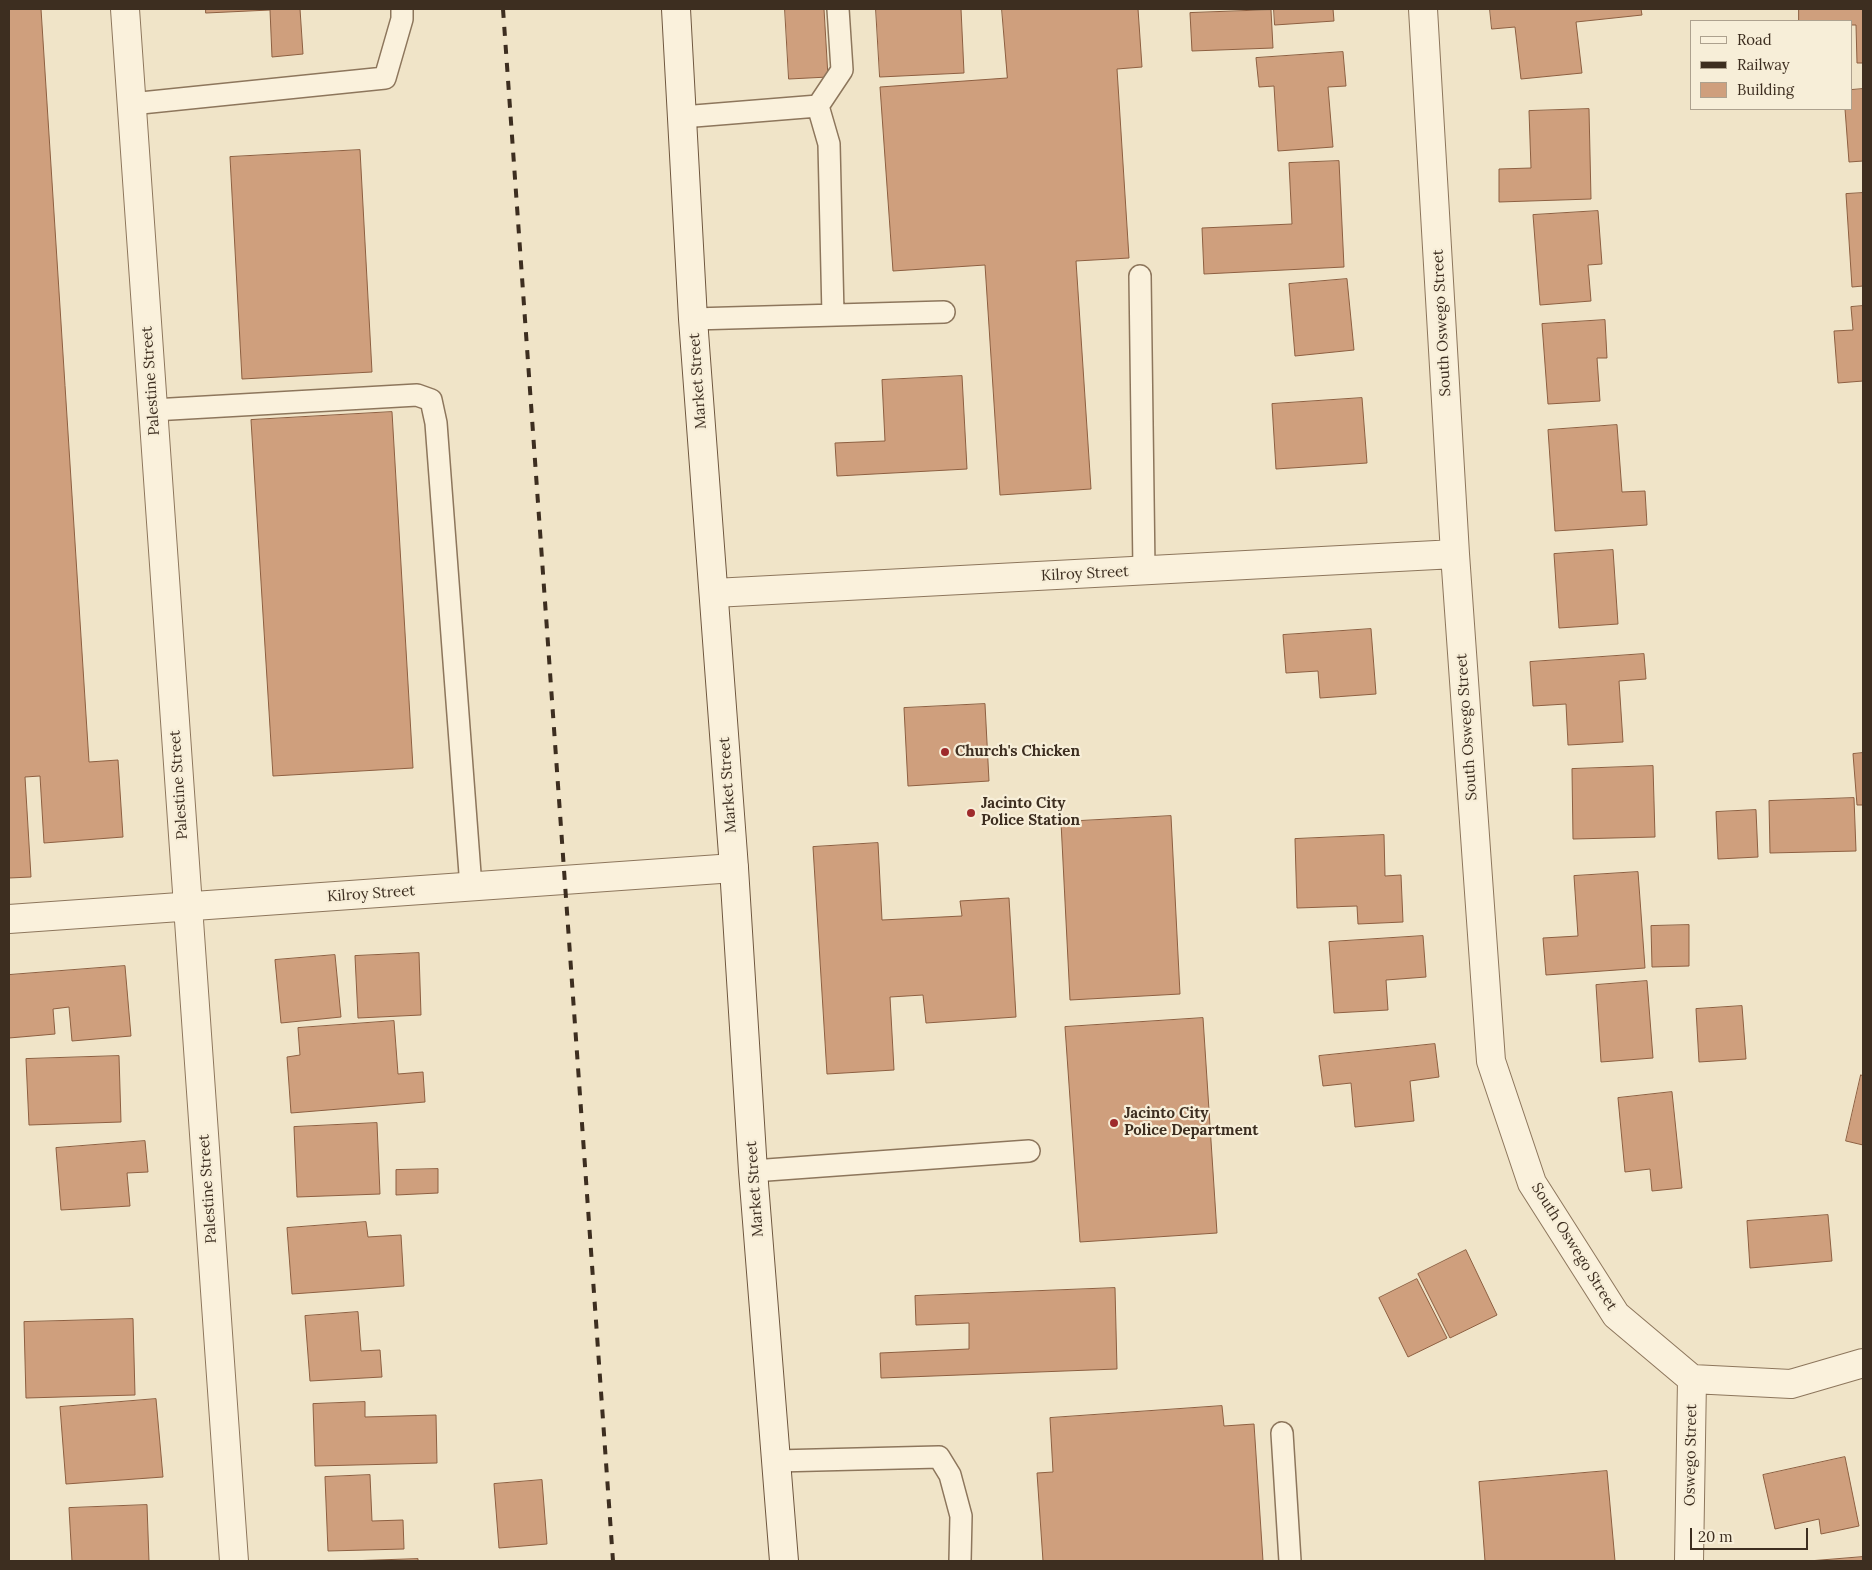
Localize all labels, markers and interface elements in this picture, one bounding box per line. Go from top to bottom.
legend [1690,20,1852,110]
text: Road [1737,30,1772,49]
text: Railway [1737,55,1790,74]
text: Building [1737,80,1794,99]
street label: South Oswego Street [1429,249,1455,397]
street label: Palestine Street [138,326,164,436]
street label: Market Street [686,332,710,430]
street label: Kilroy Street [1041,563,1129,585]
street label: South Oswego Street [1453,653,1481,801]
street label: Palestine Street [166,730,192,840]
street label: Market Street [716,736,740,834]
place label: Church's Chicken [955,743,1080,761]
marker: Church's Chicken [939,746,951,758]
place label: Jacinto City Police Station [981,795,1080,830]
marker: Jacinto City Police Station [965,807,977,819]
street label: Kilroy Street [326,882,416,906]
place label: Jacinto City Police Department [1124,1105,1258,1140]
marker: Jacinto City Police Department [1108,1117,1120,1129]
street label: Palestine Street [195,1134,221,1244]
street label: Market Street [743,1140,767,1238]
street label: South Oswego Street [1527,1180,1621,1314]
street label: Oswego Street [1681,1404,1701,1506]
scale bar [1692,1518,1810,1550]
text: 20 m [1698,1527,1733,1546]

